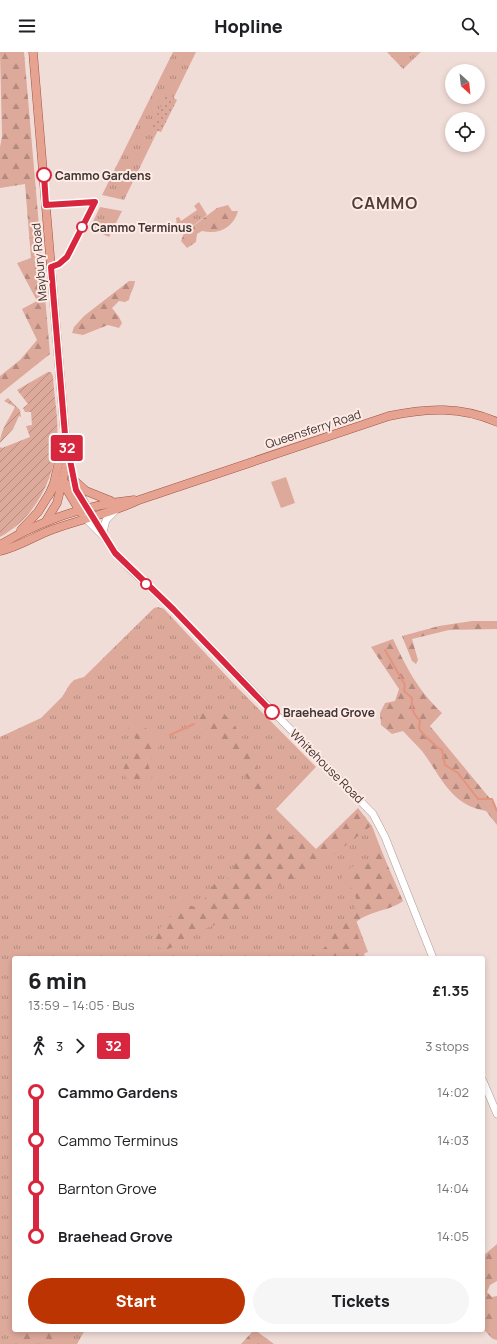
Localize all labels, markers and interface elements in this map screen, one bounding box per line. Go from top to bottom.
text: Hopline [214,14,283,38]
icon: menu [16,15,38,37]
icon: search [459,15,481,37]
north arrow [445,64,485,104]
map controls [445,64,485,152]
button: locate [445,112,485,152]
marker: Cammo Gardens [36,167,52,183]
place label: Cammo Gardens [55,167,151,184]
district label: CAMMO [352,192,418,214]
place label: Cammo Terminus [91,219,193,236]
marker: Cammo Terminus [76,221,88,233]
street label: Maybury Road [27,222,51,302]
street label: Queensferry Road [263,405,363,453]
line badge: 32 [49,435,85,461]
text: 32 [59,438,75,457]
unlabelled marker [140,578,152,590]
marker: Braehead Grove [264,704,280,720]
place label: Braehead Grove [283,704,375,721]
street label: Whitehouse Road [286,725,368,807]
text: 6 min [28,966,87,996]
text: £1.35 [432,980,469,1001]
text: 13:59 – 14:05 · Bus [28,996,135,1014]
icon: walk [28,1035,50,1057]
icon: forward [69,1035,91,1057]
text: 32 [105,1036,122,1055]
text: 3 [56,1037,63,1055]
text: 3 stops [425,1037,469,1055]
text: Cammo Gardens [58,1082,178,1103]
text: 14:02 [437,1083,469,1101]
text: Cammo Terminus [58,1130,178,1151]
text: 14:03 [437,1131,469,1149]
text: Barnton Grove [58,1178,157,1199]
text: 14:04 [437,1179,469,1197]
text: Braehead Grove [58,1226,173,1247]
text: 14:05 [437,1227,469,1245]
button: Start [28,1278,245,1324]
button: Tickets [253,1278,469,1324]

